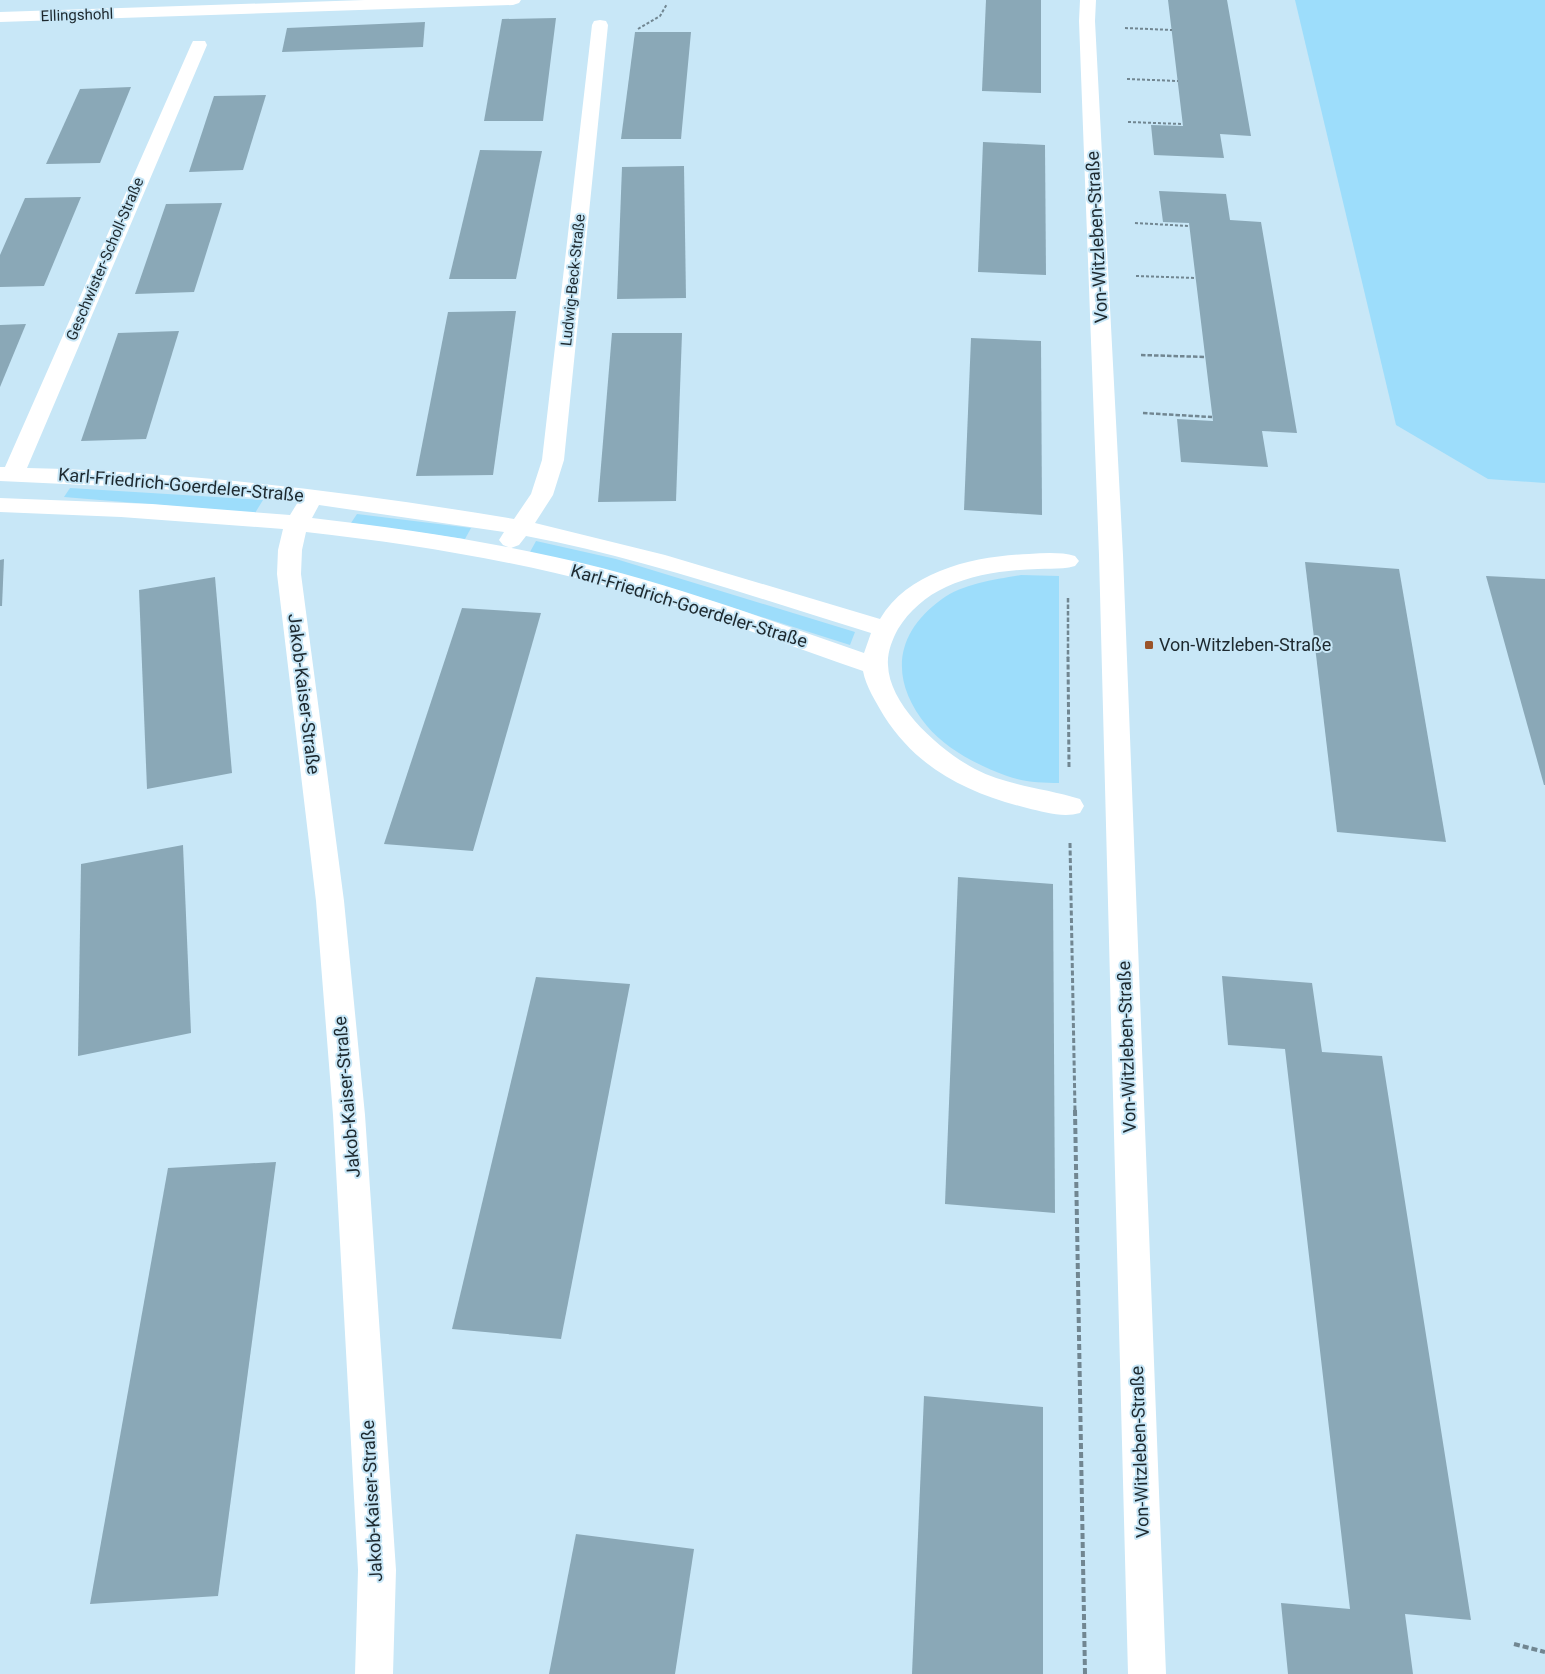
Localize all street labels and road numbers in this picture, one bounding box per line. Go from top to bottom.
street label: Ellingshohl [40,5,114,25]
street label: Von-Witzleben-Straße [1082,150,1111,324]
street label: Geschwister-Scholl-Straße [62,175,148,343]
street label: Ludwig-Beck-Straße [557,213,589,347]
street label: Karl-Friedrich-Goerdeler-Straße [57,463,305,506]
street label: Karl-Friedrich-Goerdeler-Straße [568,559,810,652]
street label: Jakob-Kaiser-Straße [284,612,325,776]
street label: Von-Witzleben-Straße [1113,961,1140,1133]
street label: Jakob-Kaiser-Straße [329,1015,364,1179]
street label: Von-Witzleben-Straße [1126,1366,1153,1538]
street label: Jakob-Kaiser-Straße [357,1420,386,1582]

